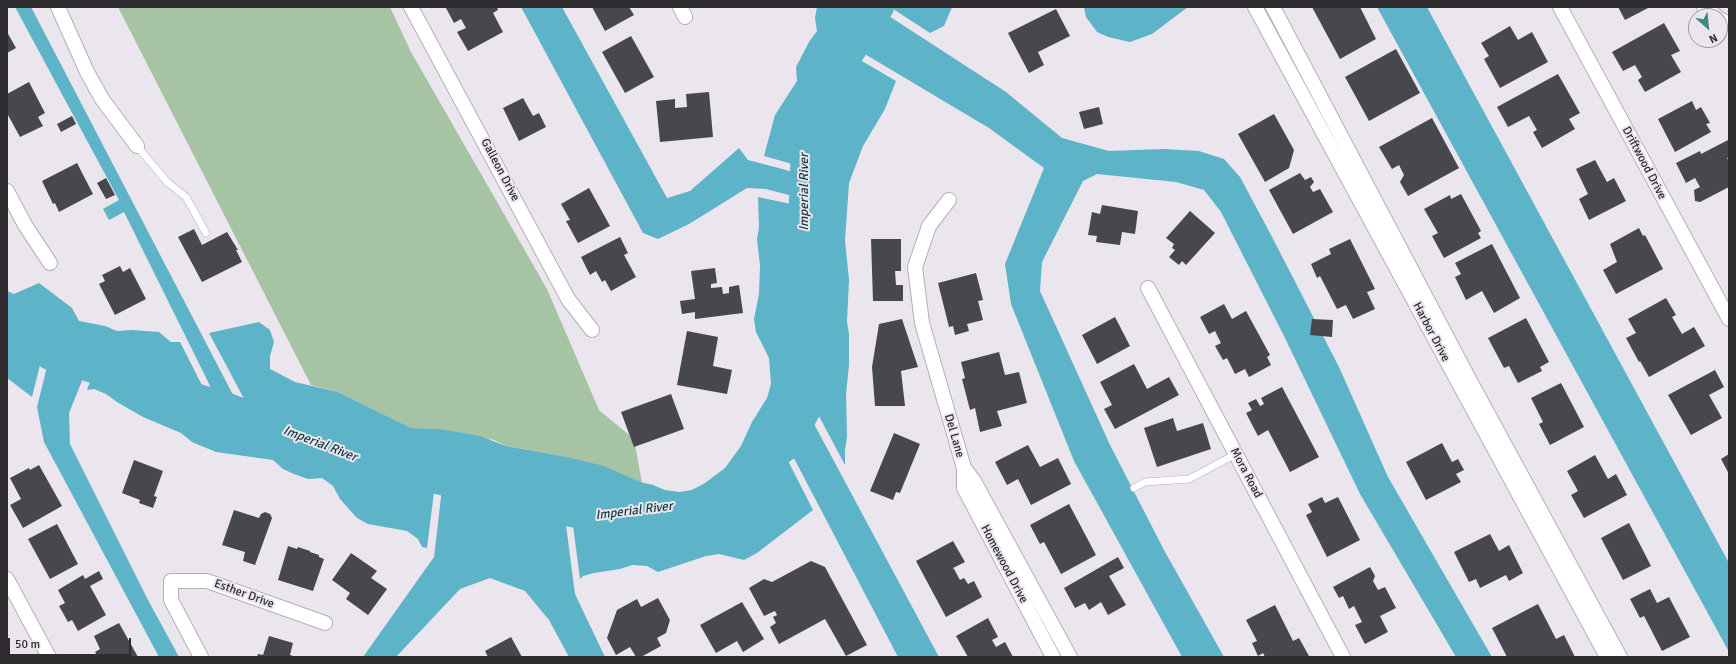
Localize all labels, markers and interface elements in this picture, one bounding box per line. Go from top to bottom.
north arrow [1688,8,1728,48]
text: N [1707,31,1720,46]
street label: Driftwood Drive [1619,124,1669,202]
street label: Galleon Drive [477,136,523,204]
water label: Imperial River [797,153,813,231]
street label: Harbor Drive [1409,300,1453,364]
street label: Del Lane [941,413,967,459]
water label: Imperial River [281,423,359,465]
street label: Mora Road [1227,445,1265,501]
water label: Imperial River [595,499,673,523]
street label: Homewood Drive [977,522,1031,606]
street label: Esther Drive [212,577,276,611]
scale bar [10,630,133,656]
text: 50 m [15,637,40,652]

